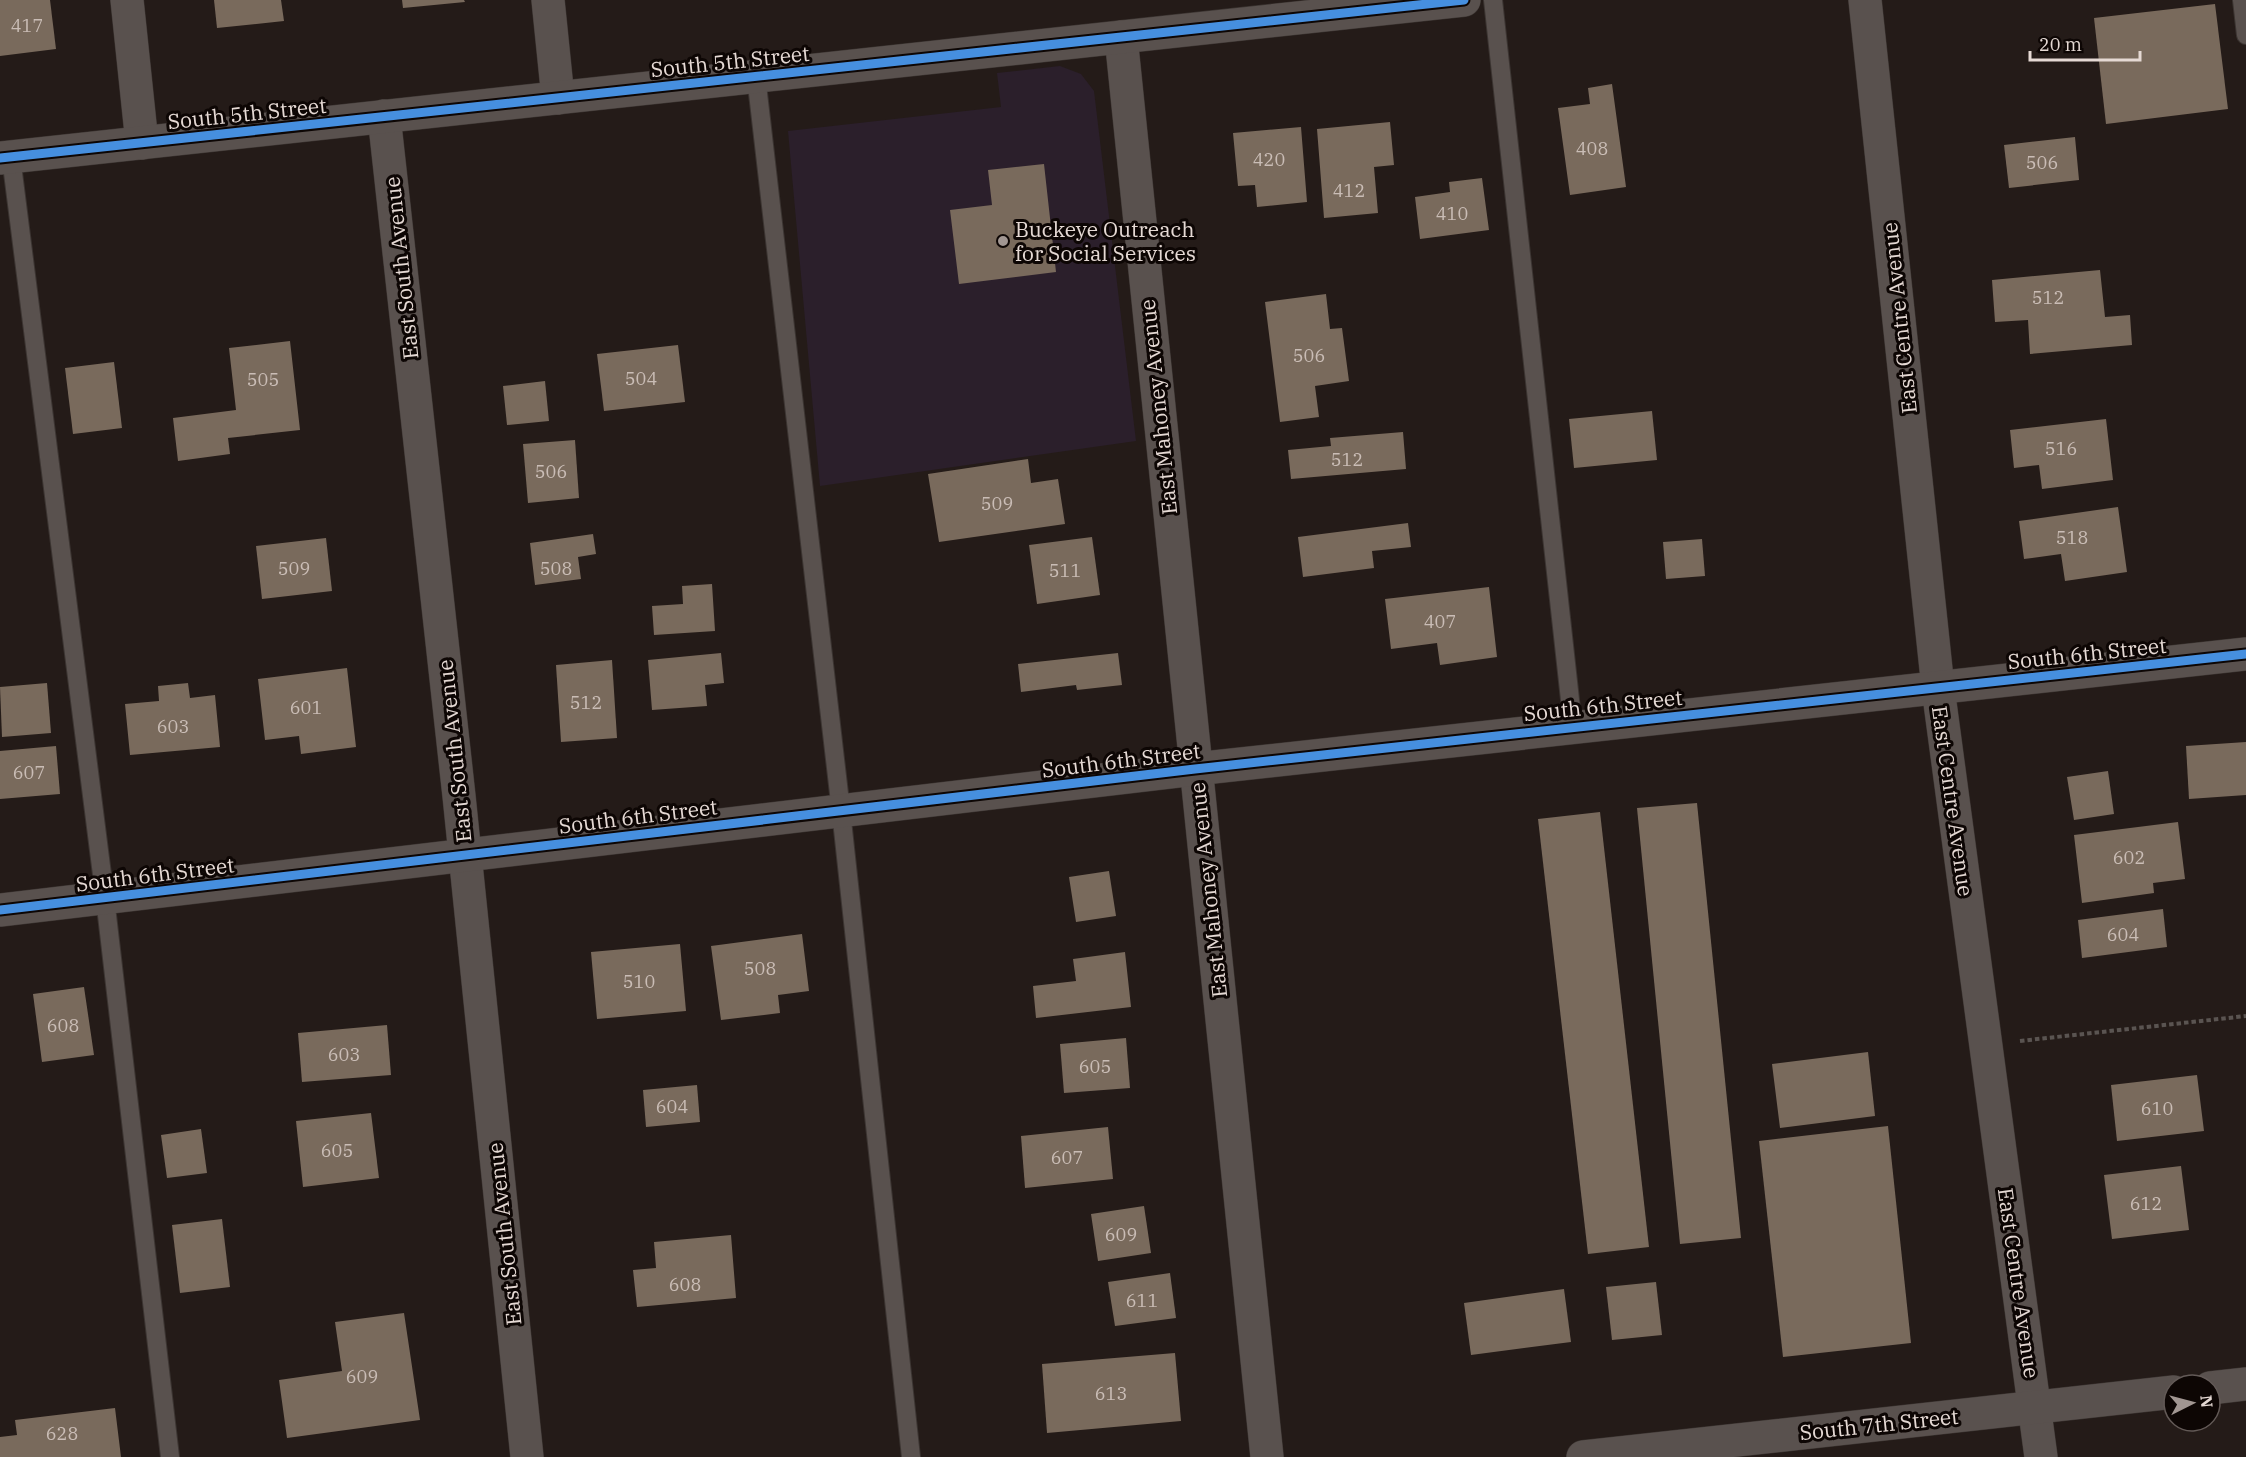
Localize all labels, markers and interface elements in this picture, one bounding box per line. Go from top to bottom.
house number: 417 [11,14,43,37]
scale bar [2030,24,2140,62]
text: 20 m [2039,33,2082,56]
street label: South 5th Street [649,39,811,83]
street label: South 5th Street [166,91,328,135]
house number: 408 [1576,137,1608,160]
house number: 420 [1253,148,1285,171]
house number: 506 [2026,151,2058,174]
street label: East South Avenue [377,175,425,361]
house number: 412 [1333,179,1365,202]
house number: 410 [1436,202,1468,225]
place label: Buckeye Outreach for Social Services [1015,215,1196,267]
street label: East Centre Avenue [1875,221,1923,415]
marker: Buckeye Outreach for Social Services [996,234,1010,248]
house number: 512 [2032,286,2064,309]
street label: East Mahoney Avenue [1133,298,1183,516]
house number: 506 [1293,344,1325,367]
house number: 504 [625,367,657,390]
house number: 505 [247,368,279,391]
house number: 516 [2045,437,2077,460]
house number: 512 [1331,448,1363,471]
house number: 506 [535,460,567,483]
house number: 509 [981,492,1013,515]
house number: 518 [2056,526,2088,549]
house number: 509 [278,557,310,580]
house number: 508 [540,557,572,580]
house number: 511 [1049,559,1081,582]
house number: 407 [1424,610,1456,633]
street label: South 6th Street [2006,631,2168,675]
street label: East South Avenue [430,658,478,844]
street label: South 6th Street [1522,683,1684,727]
house number: 512 [570,691,602,714]
house number: 601 [290,696,322,719]
street label: East Centre Avenue [1926,704,1980,898]
house number: 603 [157,715,189,738]
street label: South 6th Street [1040,736,1202,784]
house number: 607 [13,761,45,784]
street label: East Mahoney Avenue [1183,781,1233,999]
street label: South 6th Street [557,792,719,840]
house number: 602 [2113,846,2145,869]
street label: South 6th Street [74,850,236,898]
house number: 604 [2107,923,2139,946]
house number: 508 [744,957,776,980]
house number: 510 [623,970,655,993]
house number: 608 [47,1014,79,1037]
house number: 603 [328,1043,360,1066]
house number: 605 [1079,1055,1111,1078]
house number: 604 [656,1095,688,1118]
house number: 610 [2141,1097,2173,1120]
house number: 605 [321,1139,353,1162]
street label: East South Avenue [480,1141,528,1327]
house number: 607 [1051,1146,1083,1169]
street label: East Centre Avenue [1992,1186,2046,1380]
house number: 612 [2130,1192,2162,1215]
house number: 609 [1105,1223,1137,1246]
house number: 608 [669,1273,701,1296]
house number: 611 [1126,1289,1158,1312]
house number: 609 [346,1365,378,1388]
north arrow [2162,1373,2222,1433]
house number: 613 [1095,1382,1127,1405]
text: N [2196,1394,2218,1409]
street label: South 7th Street [1798,1402,1960,1446]
house number: 628 [46,1422,78,1445]

